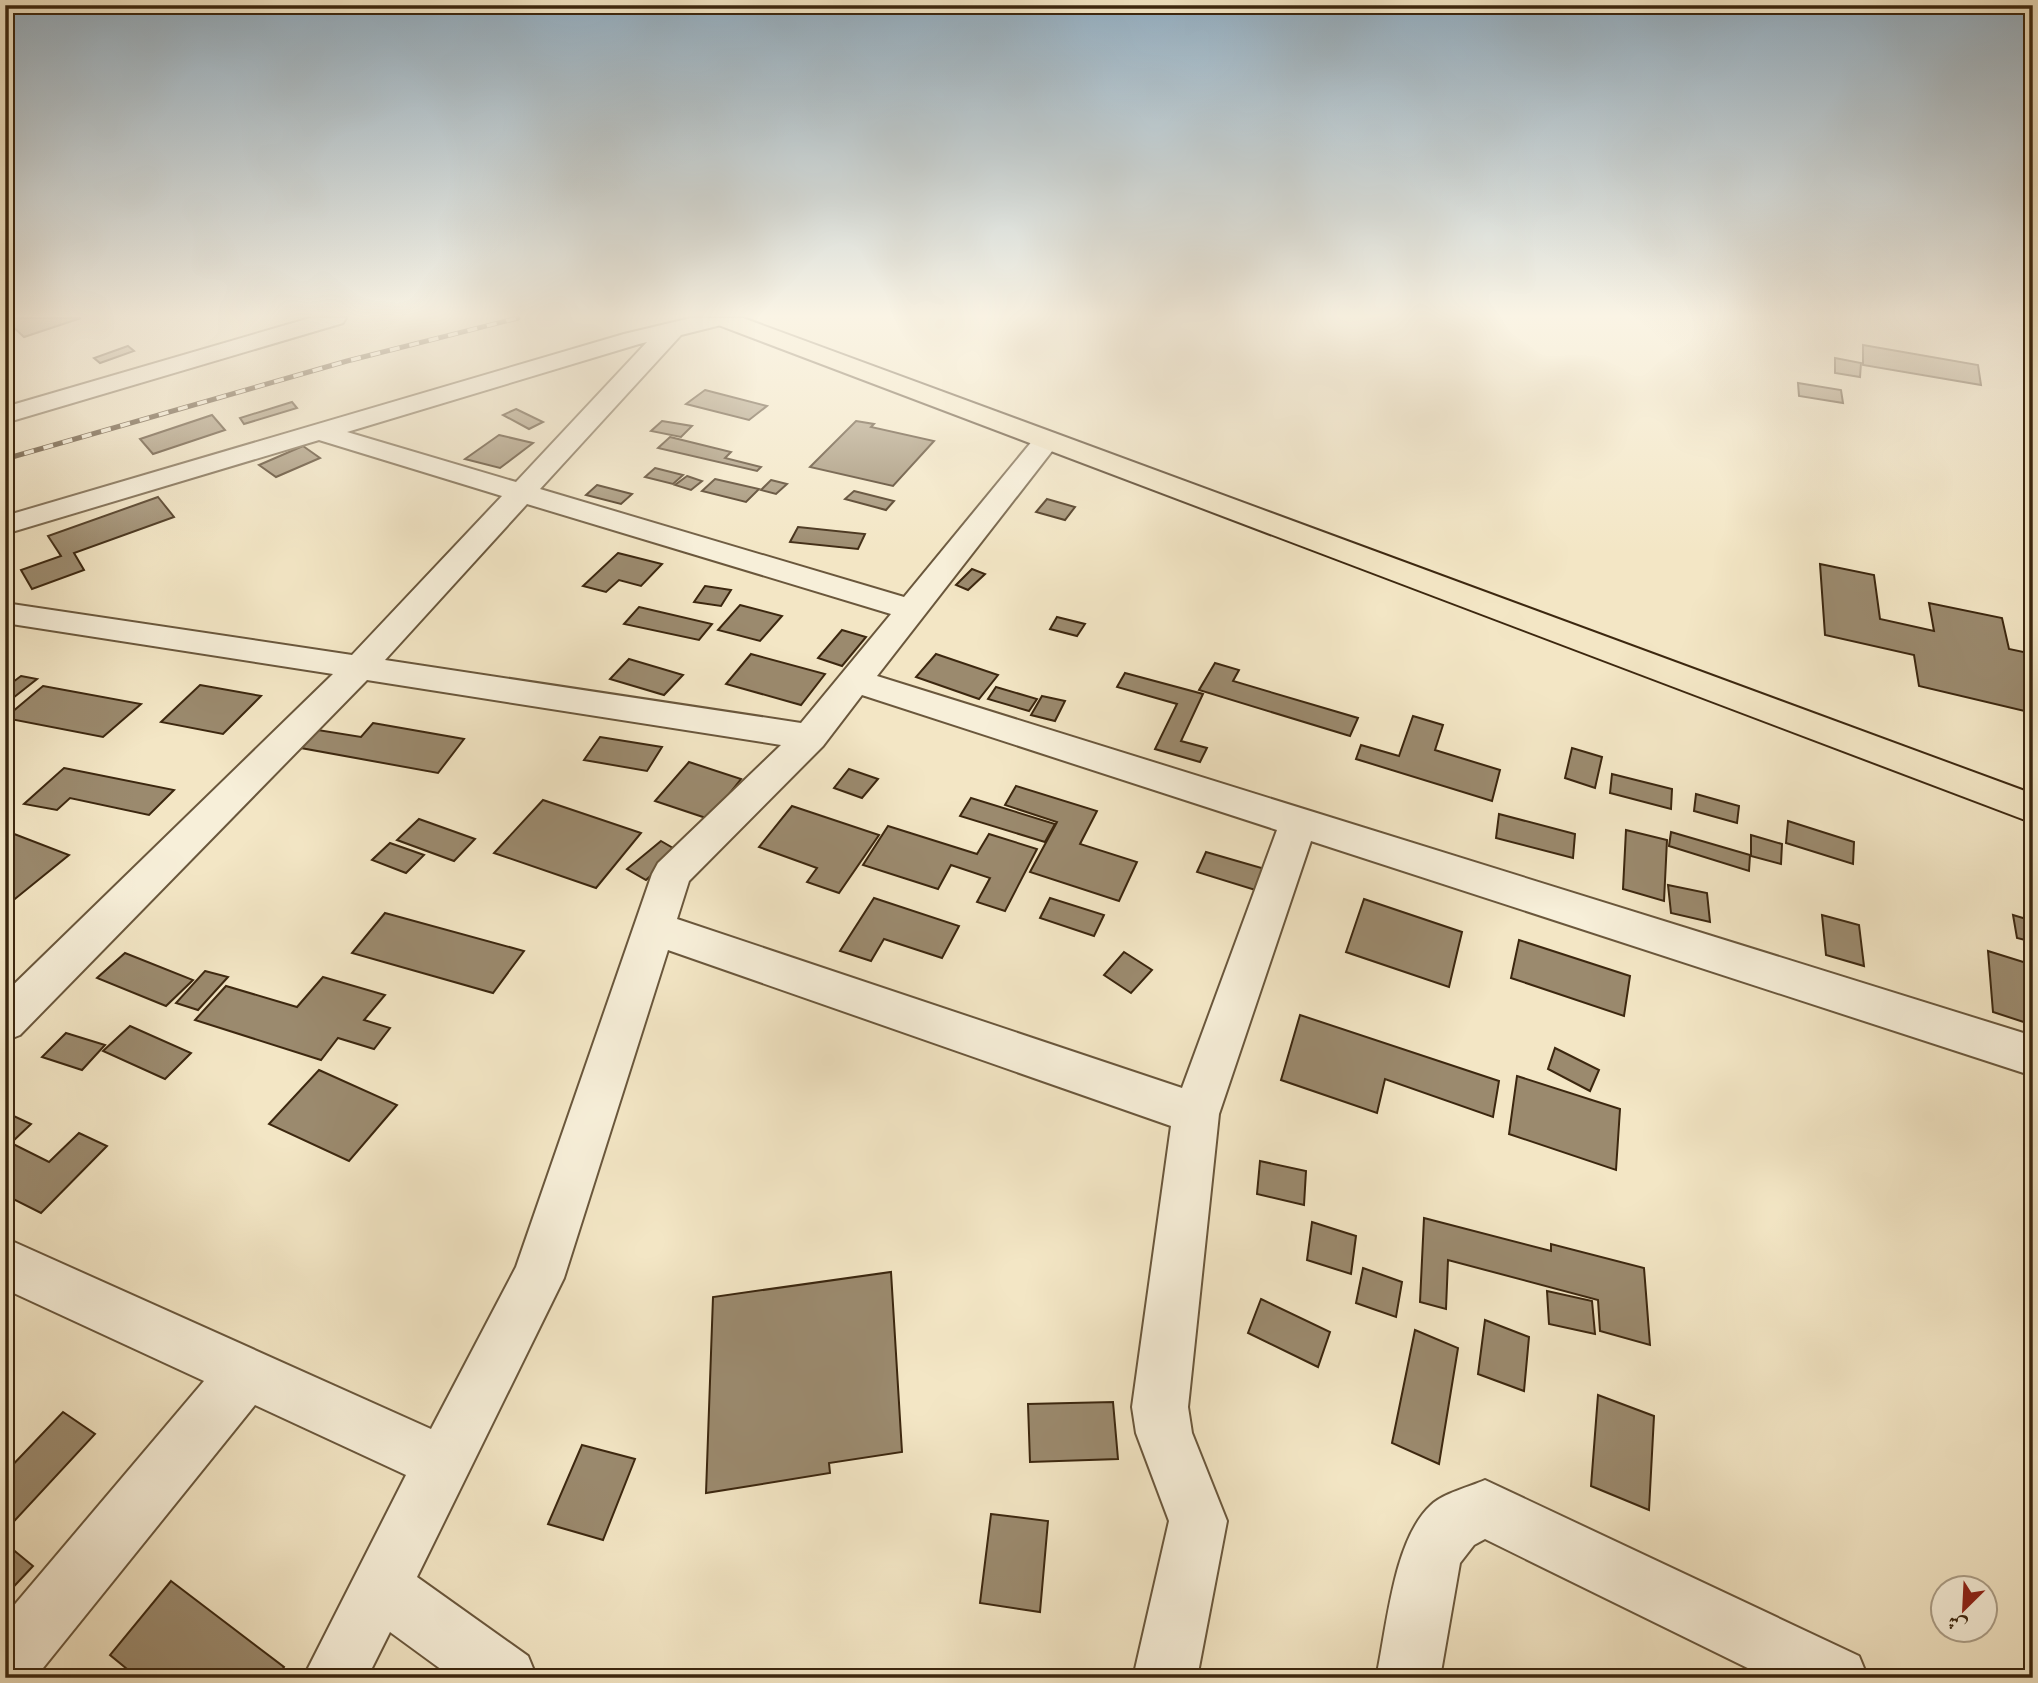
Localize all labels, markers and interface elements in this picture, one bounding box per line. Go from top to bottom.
north arrow [1930,1574,2000,1644]
text: ش [1944,1608,1971,1639]

